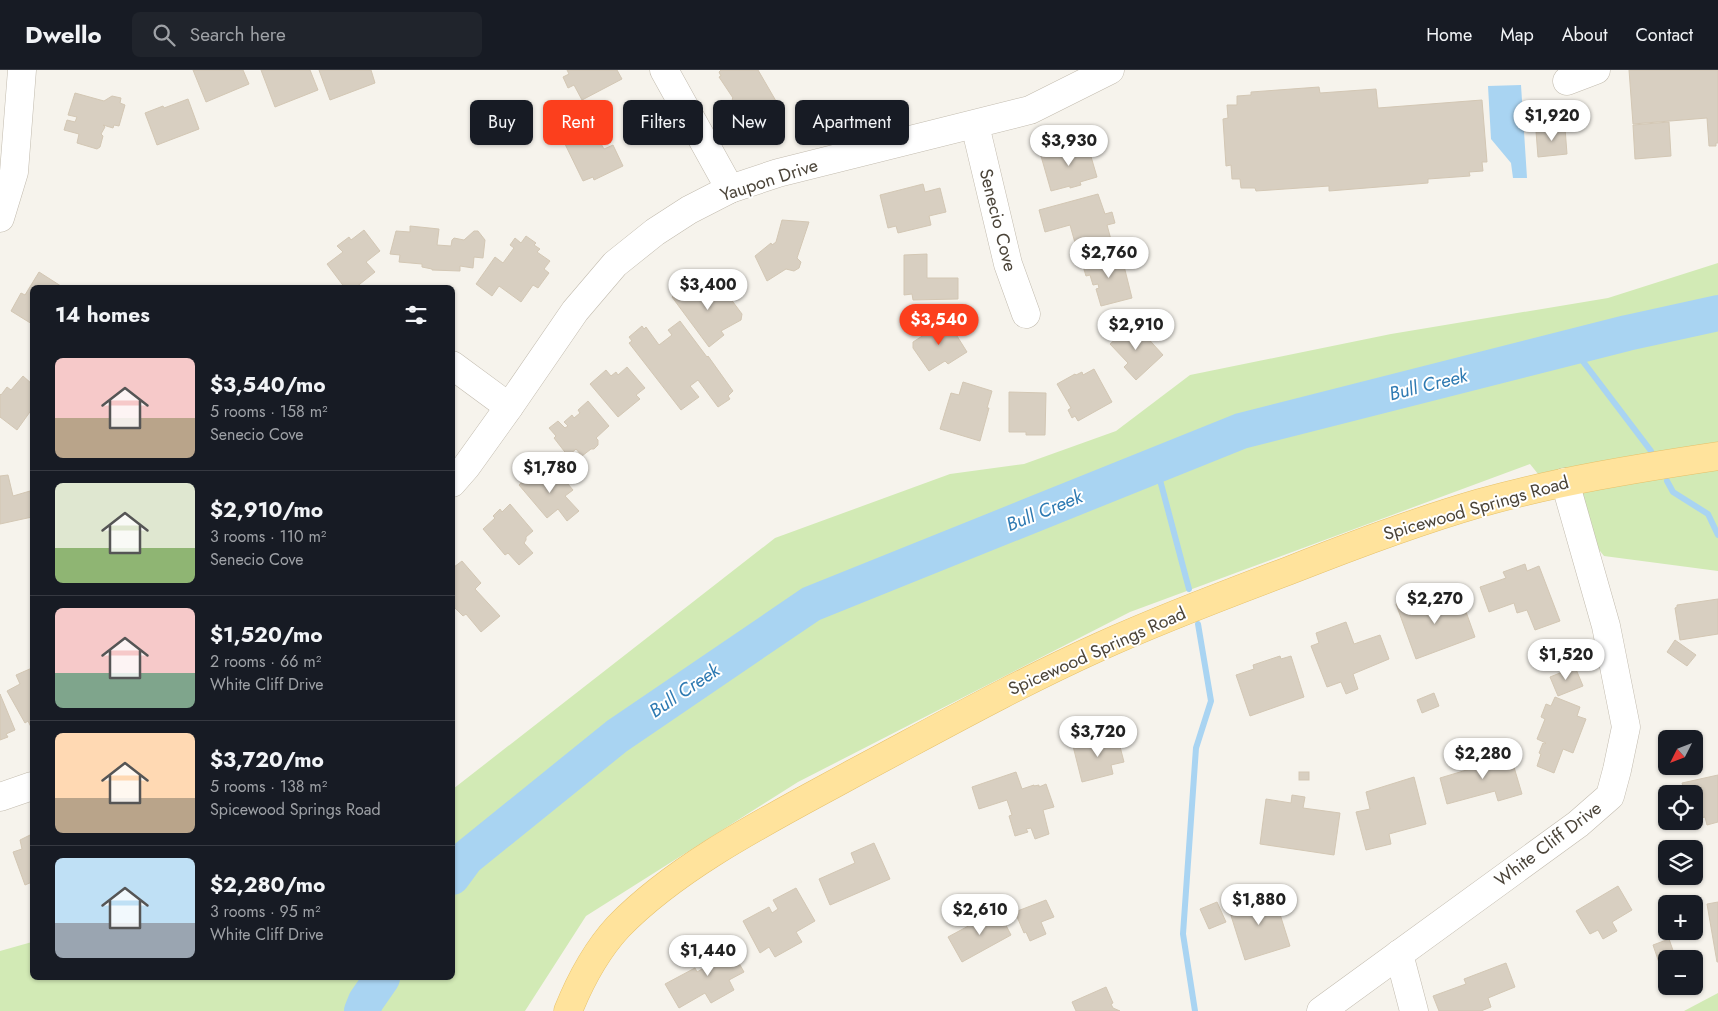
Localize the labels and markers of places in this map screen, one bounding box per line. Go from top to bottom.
pin: $1,920 [1511,100,1593,142]
pin: $3,930 [1028,124,1110,167]
pin: $2,760 [1068,236,1150,279]
pin: $3,400 [667,268,749,311]
pin: $3,540 [898,304,980,346]
pin: $2,910 [1095,308,1177,351]
pin: $1,780 [509,452,591,494]
pin: $2,270 [1394,582,1476,625]
pin: $1,520 [1525,638,1607,681]
pin: $3,720 [1057,716,1139,758]
pin: $2,280 [1442,738,1524,780]
pin: $1,880 [1218,884,1300,926]
pin: $2,610 [939,894,1021,936]
pin: $1,440 [667,934,749,977]

